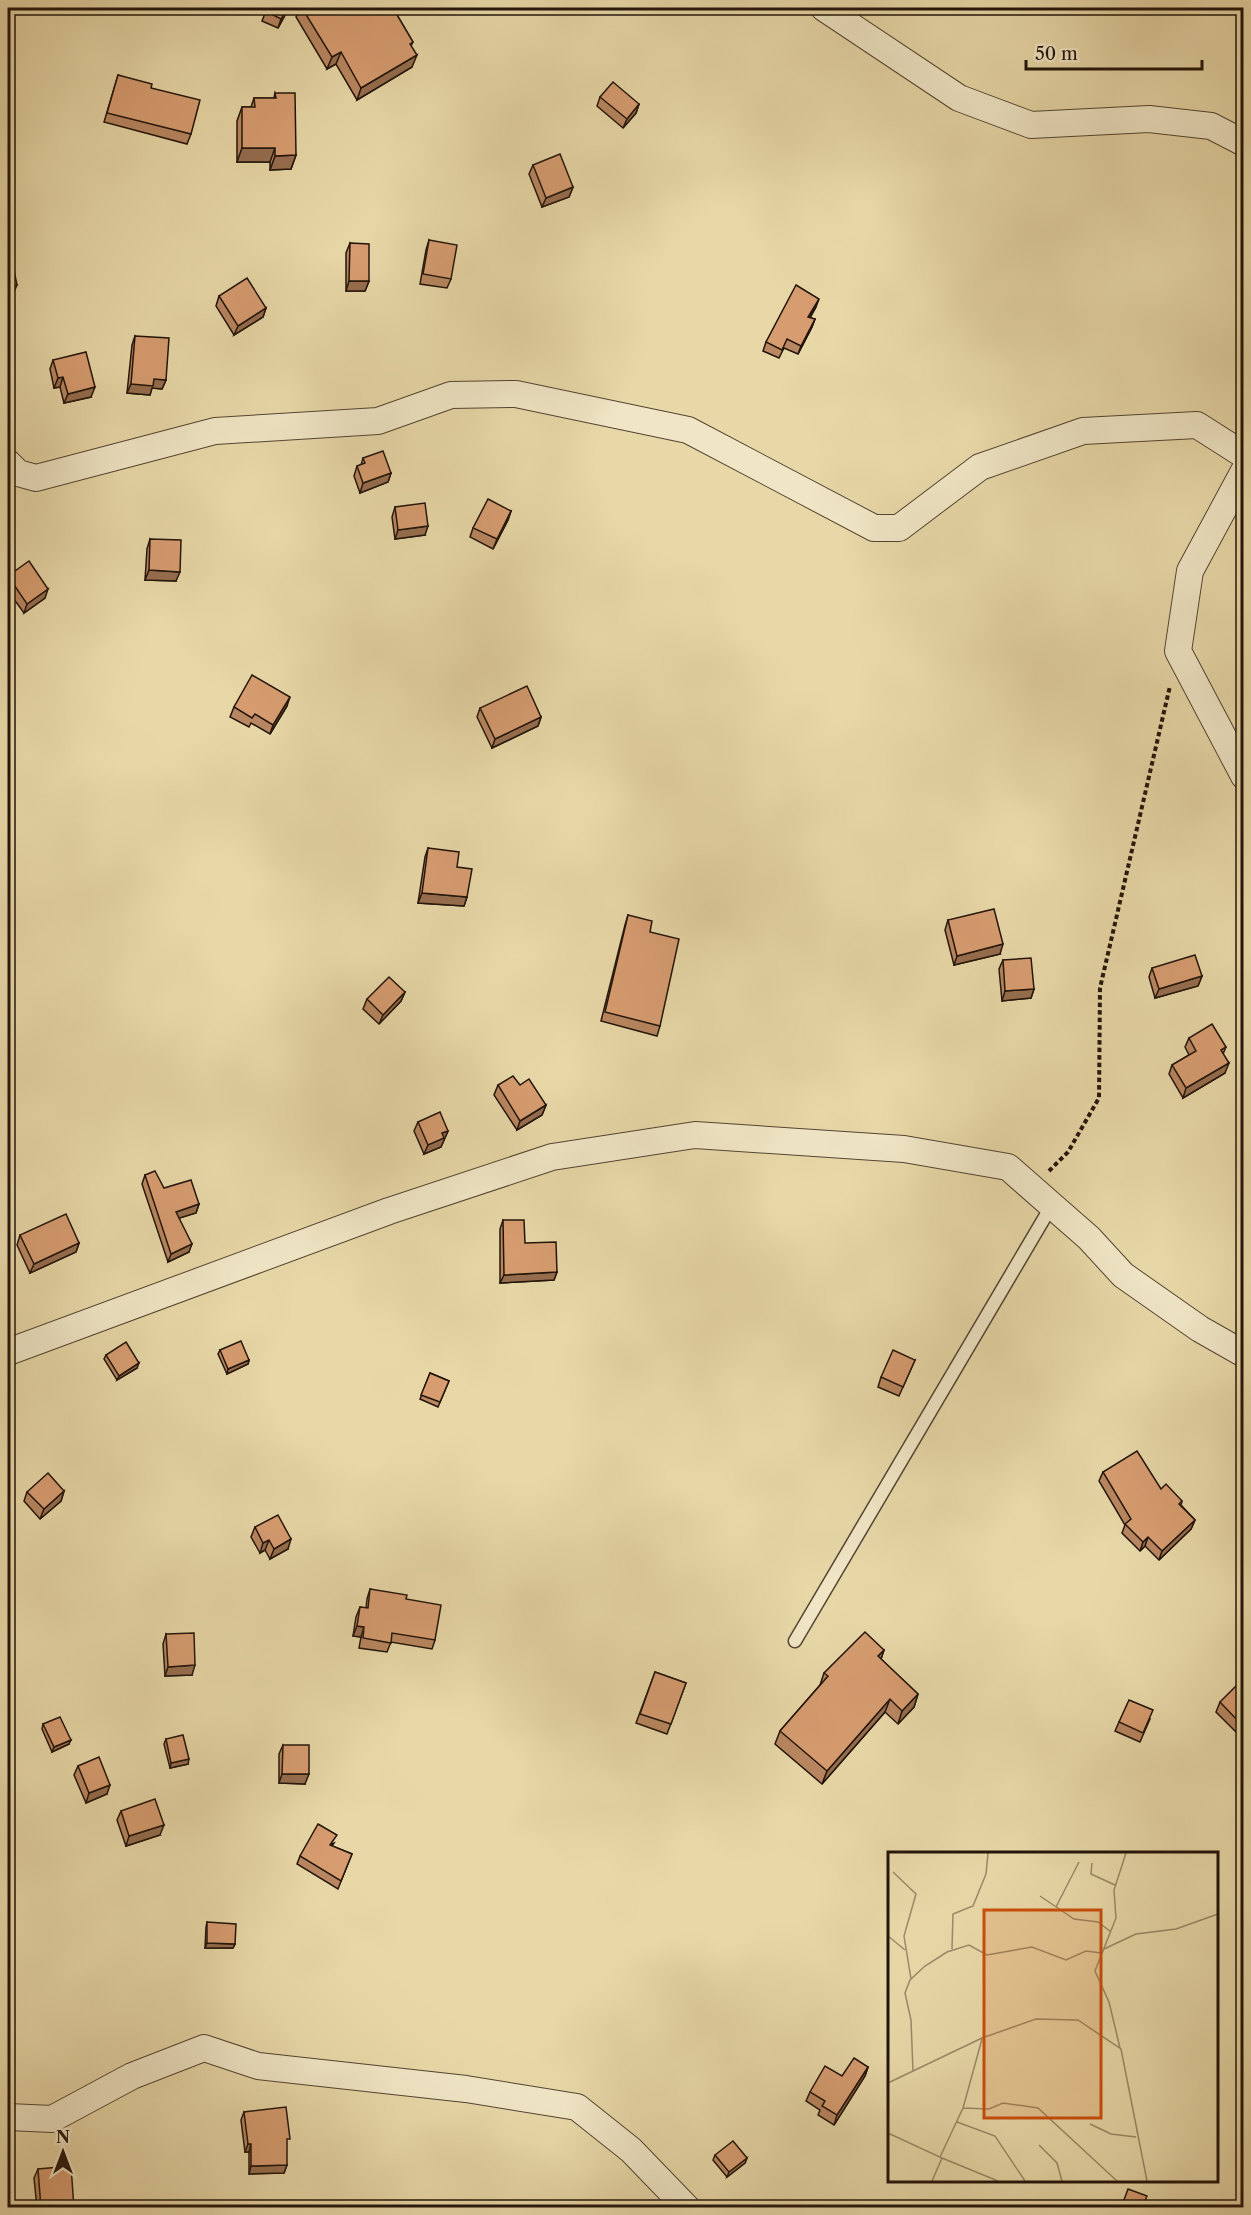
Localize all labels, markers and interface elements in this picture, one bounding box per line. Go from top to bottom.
scale bar [1026,33,1202,71]
text: 50 m [1035,43,1078,65]
inset map [888,1852,1218,2182]
north arrow [33,2122,93,2182]
text: N [56,2127,70,2147]

